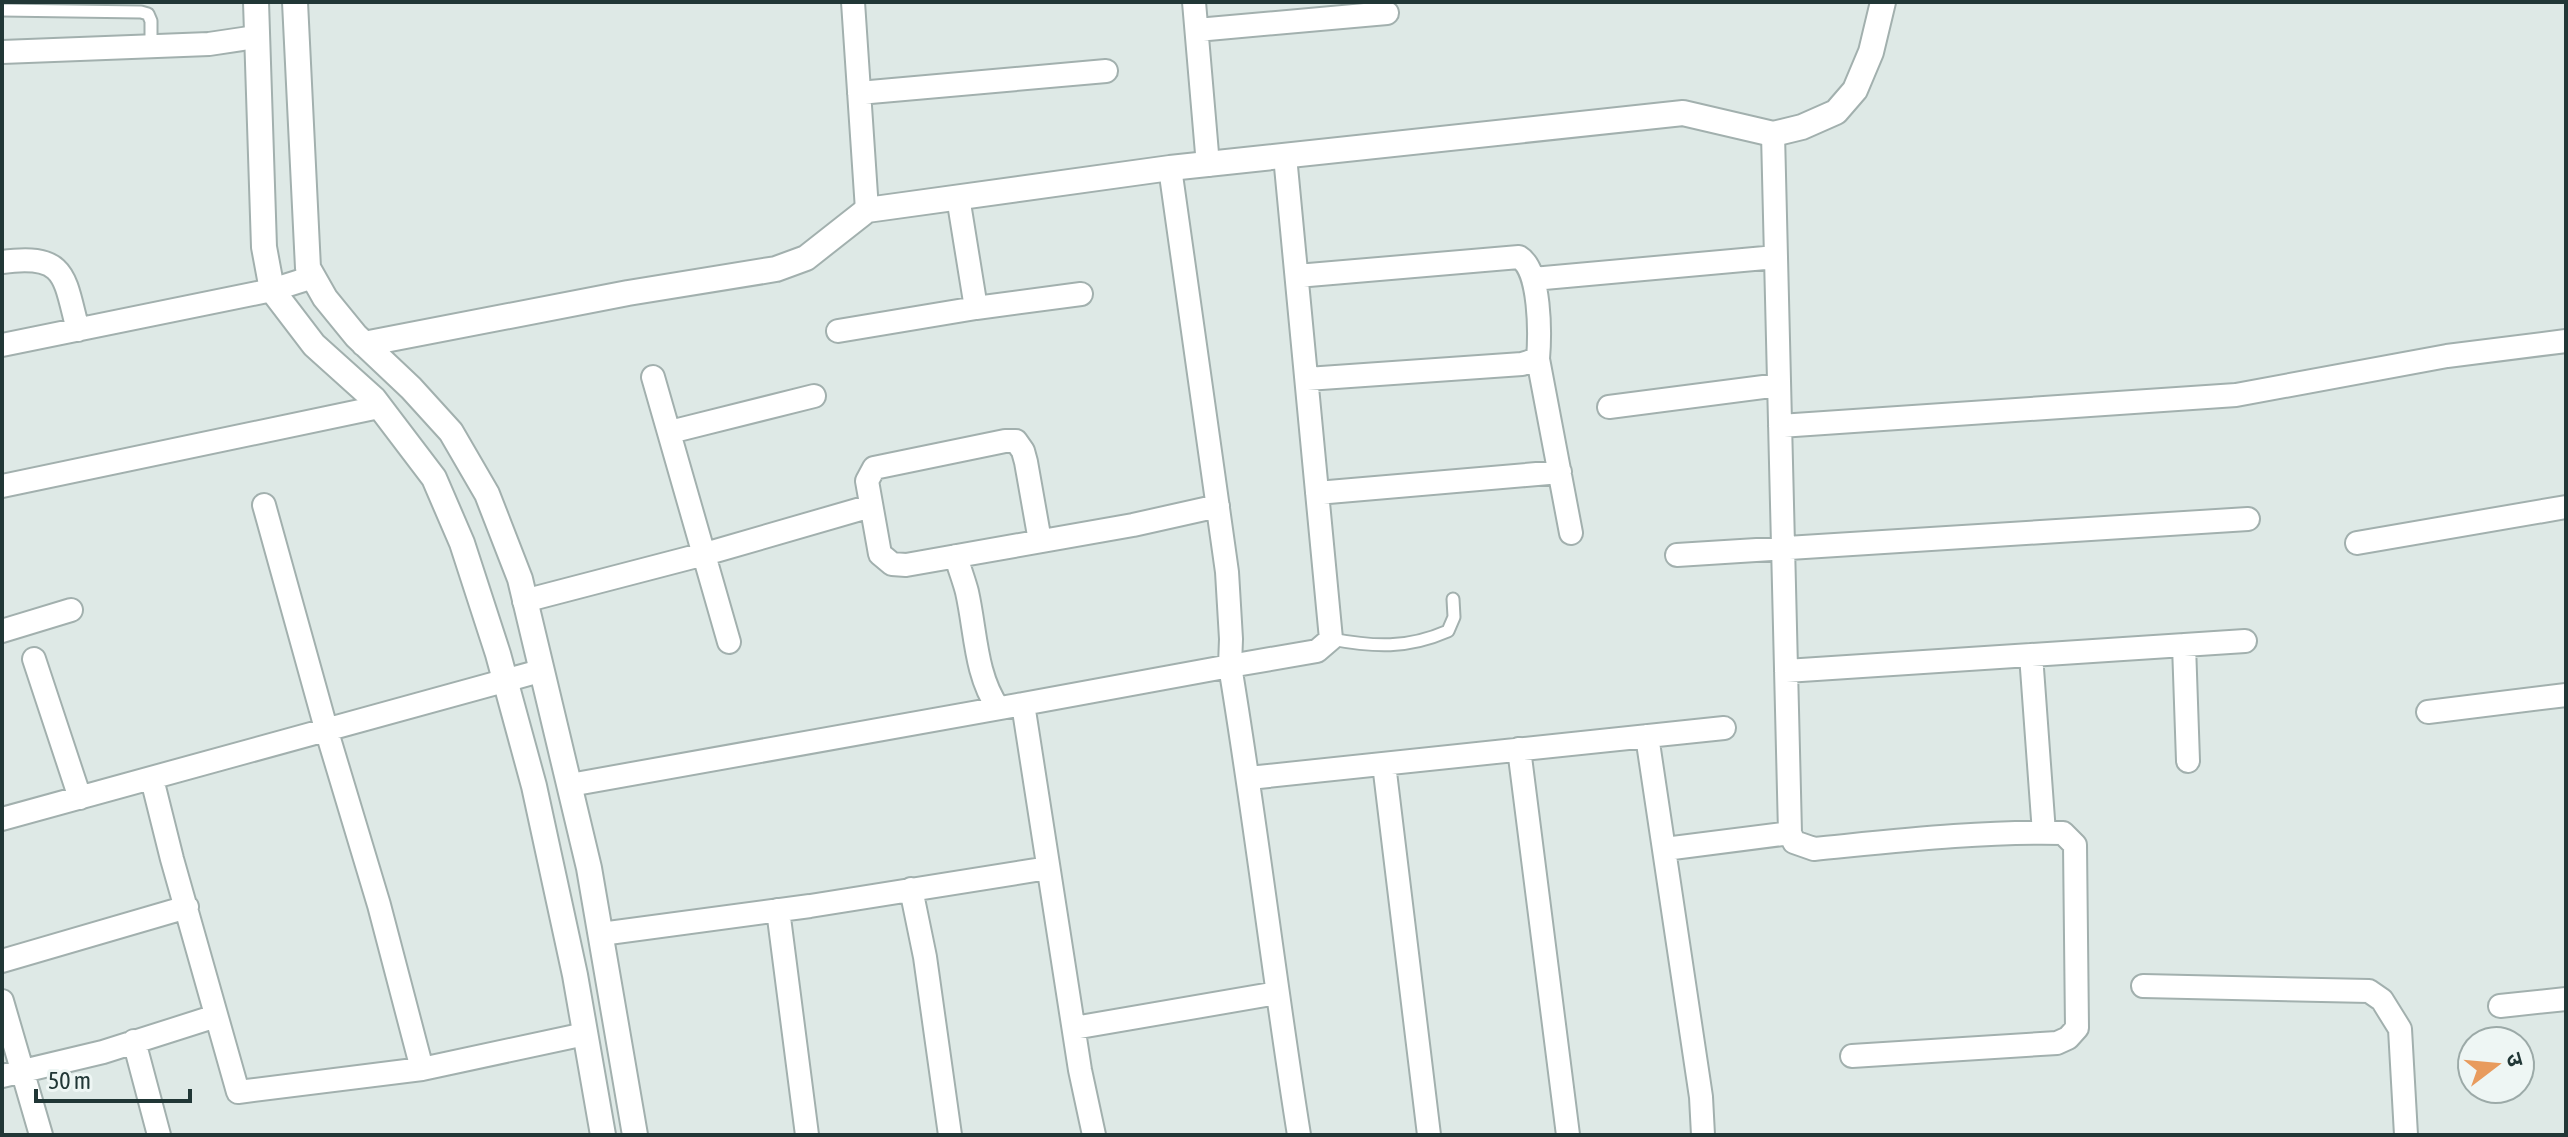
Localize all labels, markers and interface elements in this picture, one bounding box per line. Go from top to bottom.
north arrow [2456,1025,2536,1105]
text: उ [2501,1050,2530,1070]
scale bar [36,1053,190,1103]
text: 50 m [48,1067,91,1094]

